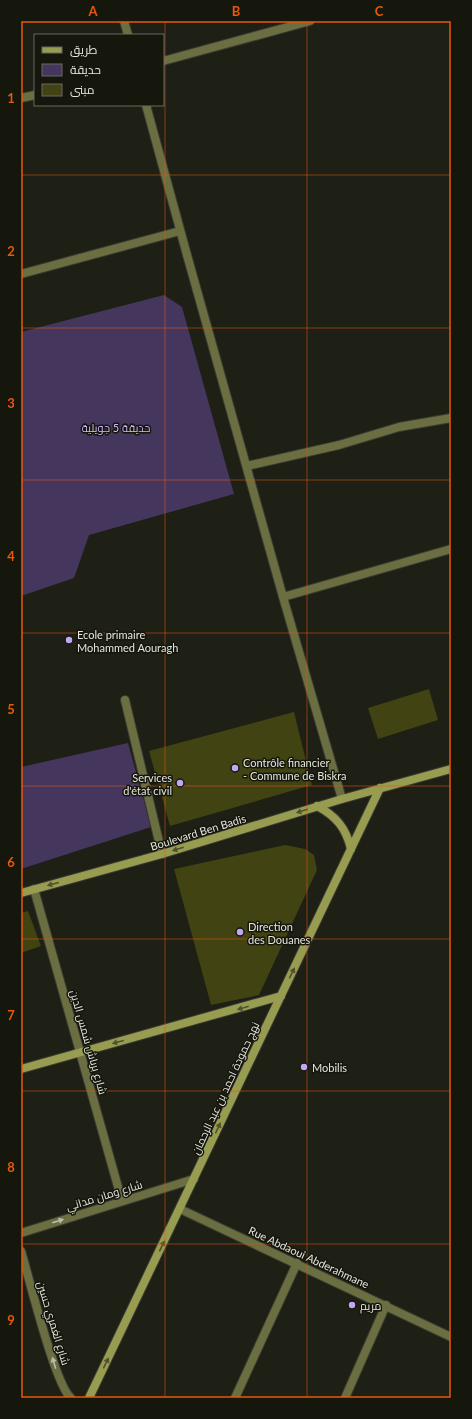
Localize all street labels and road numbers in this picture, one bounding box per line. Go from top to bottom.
street label: Boulevard Ben Badis [149,811,248,853]
street label: شارع برباش شمس الدين [66,988,110,1096]
street label: نهج حمودة احمد بن عبد الرحمان [189,1020,263,1157]
street label: شارع ومان مداني [64,1177,145,1216]
street label: Rue Abdaoui Abderahmane [247,1223,371,1291]
street label: شارع الغمري حسين [32,1280,73,1367]

